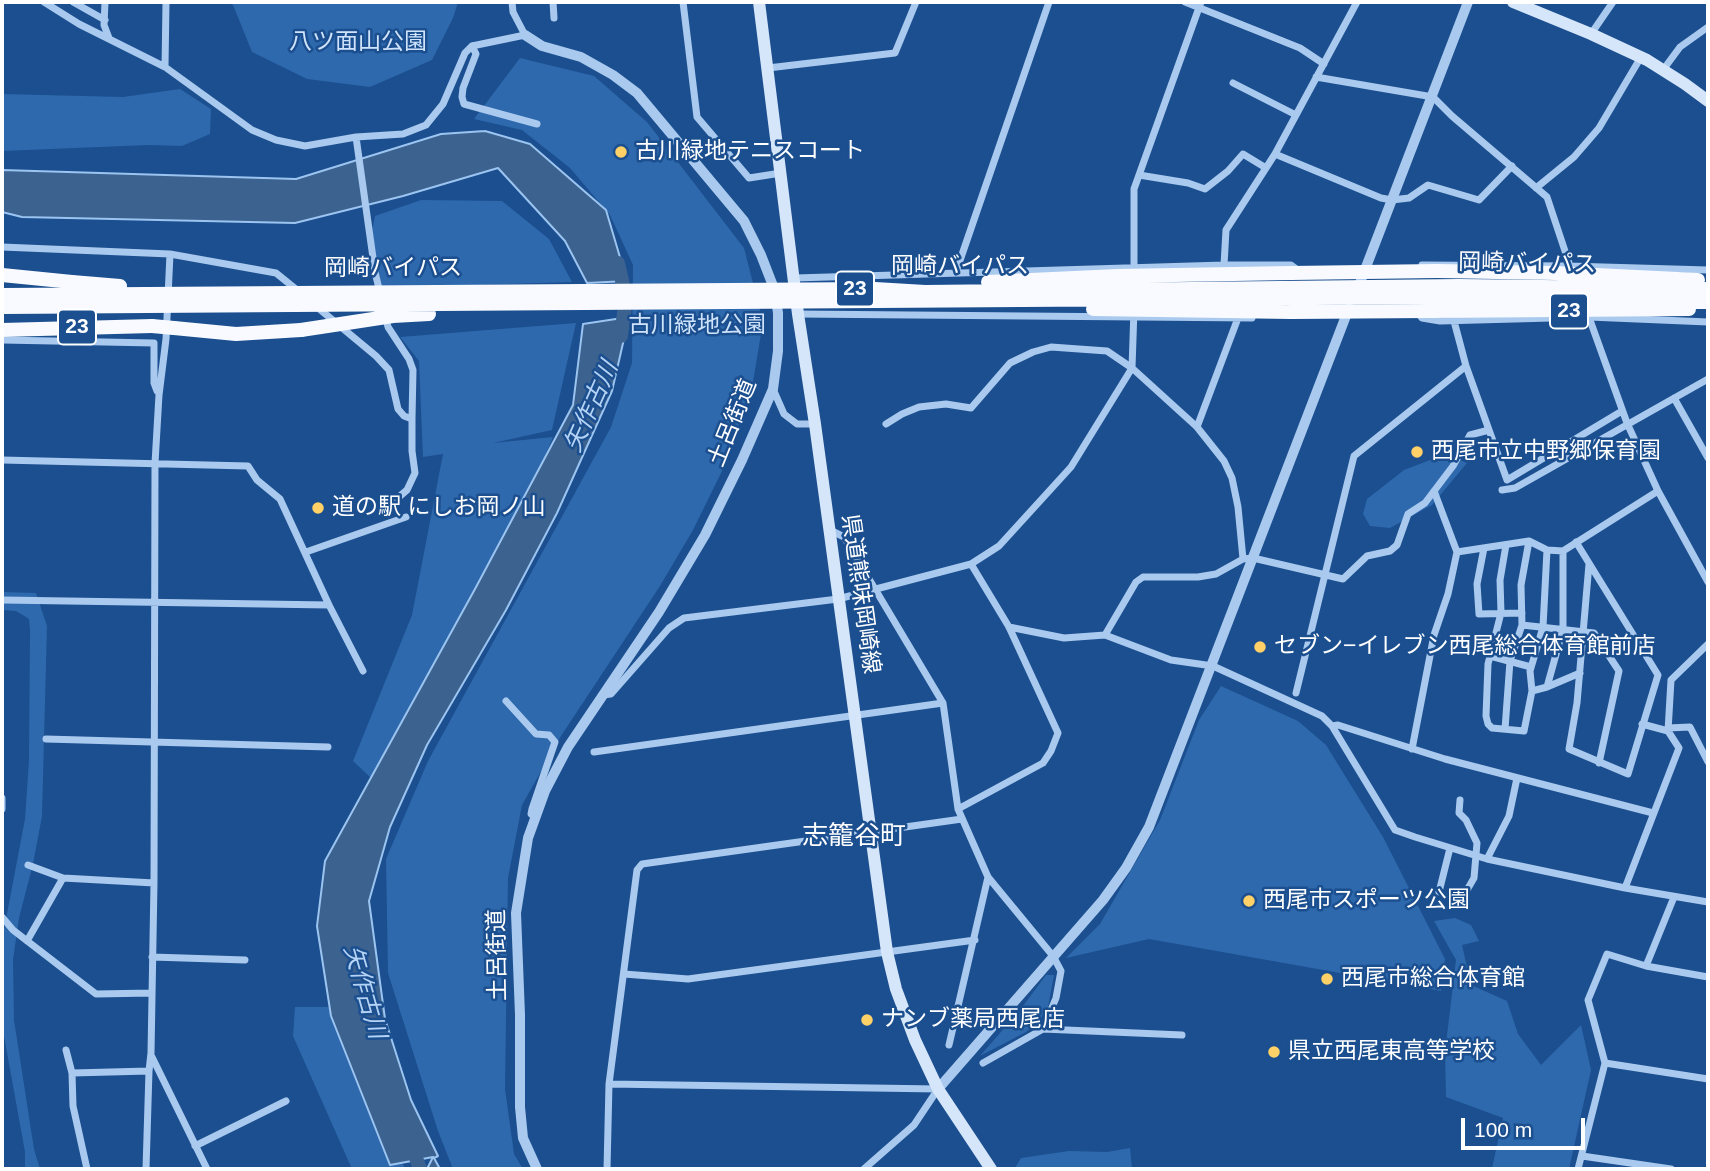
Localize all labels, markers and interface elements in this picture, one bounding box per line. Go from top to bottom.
park label: 八ツ面山公園 [289,29,427,57]
place label: 古川緑地テニスコート [635,138,865,166]
marker: 古川緑地テニスコート [613,144,629,160]
street label: 岡崎バイパス [1458,249,1596,279]
street label: 岡崎バイパス [891,253,1029,281]
street label: 岡崎バイパス [324,255,462,283]
road number: 23 [836,272,874,306]
road number: 23 [1550,294,1588,328]
road number: 23 [58,310,96,344]
park label: 古川緑地公園 [628,312,766,340]
water label: 矢作古川 [559,357,625,457]
street label: 土呂街道 [703,375,763,471]
place label: 西尾市立中野郷保育園 [1431,438,1661,466]
marker: 西尾市立中野郷保育園 [1409,444,1425,460]
place label: 道の駅 にしお岡ノ山 [332,494,545,522]
marker: 道の駅 にしお岡ノ山 [310,500,326,516]
street label: 県道熊味岡崎線 [835,512,885,676]
place label: セブン−イレブン西尾総合体育館前店 [1274,633,1655,661]
marker: セブン−イレブン西尾総合体育館前店 [1252,639,1268,655]
district label: 志籠谷町 [802,821,906,853]
place label: 西尾市スポーツ公園 [1263,887,1470,915]
marker: 西尾市スポーツ公園 [1241,893,1257,909]
street label: 土呂街道 [483,909,513,1001]
water label: 矢作古川 [337,942,391,1042]
place label: 西尾市総合体育館 [1341,965,1525,993]
marker: 西尾市総合体育館 [1319,971,1335,987]
place label: ナンブ薬局西尾店 [881,1006,1065,1034]
marker: ナンブ薬局西尾店 [859,1012,875,1028]
place label: 県立西尾東高等学校 [1288,1038,1495,1066]
marker: 県立西尾東高等学校 [1266,1044,1282,1060]
scale bar [1465,1104,1589,1148]
text: 100 m [1474,1118,1532,1141]

